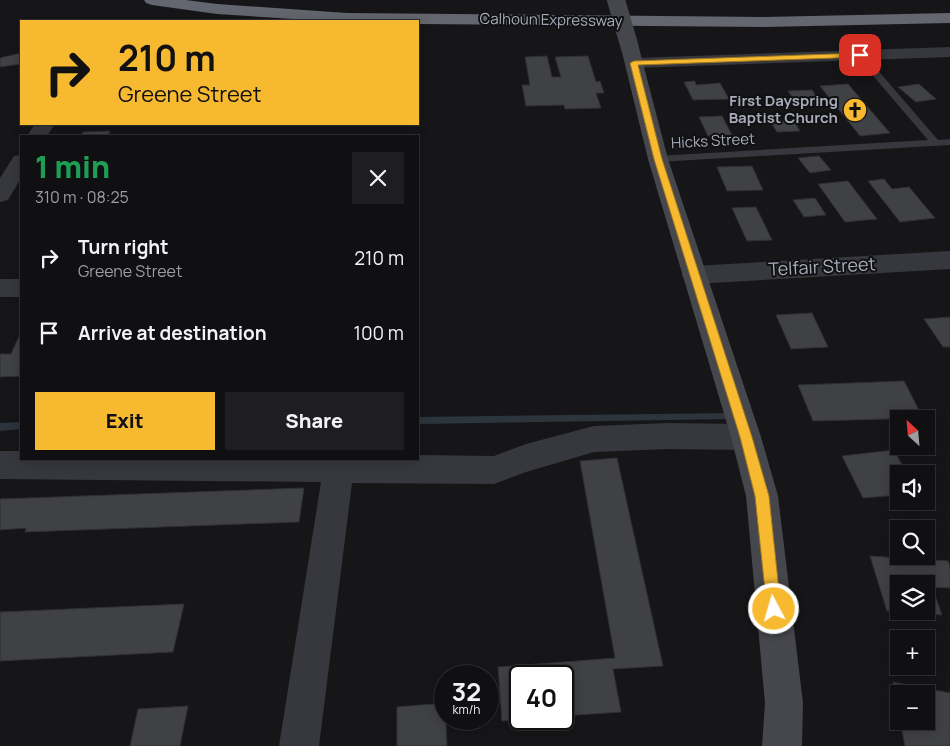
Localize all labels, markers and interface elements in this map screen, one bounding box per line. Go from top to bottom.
street label: Calhoun Expressway [479,8,623,31]
text: 210 m [118,34,216,82]
pin [839,34,881,76]
icon: right [35,40,100,105]
icon: arrive [846,41,874,69]
text: Greene Street [118,79,261,109]
place label: First Dayspring Baptist Church [729,90,838,128]
church icon: First Dayspring Baptist Church [842,97,868,123]
street label: Hicks Street [670,128,756,153]
text: 1 min [35,146,110,187]
button: close [352,152,404,204]
text: 310 m · 08:25 [35,186,129,208]
text: Turn right [78,234,168,260]
icon: right [35,244,63,272]
text: 210 m [354,245,404,271]
street label: Telfair Street [768,251,876,281]
text: Greene Street [78,260,182,282]
icon: arrive [35,319,63,347]
text: Arrive at destination [78,320,267,346]
text: 100 m [353,320,404,346]
button: Exit [35,392,215,450]
button: Share [225,392,404,450]
north arrow [890,410,935,455]
map controls [890,410,935,730]
button: sound [890,465,935,510]
button: search [890,520,935,565]
button: layers [890,575,935,620]
position arrow [747,582,799,634]
button: + [890,630,935,675]
speed limit sign: 40 [509,665,574,730]
text: 32 [452,674,481,709]
button: − [890,685,935,730]
text: km/h [453,701,480,718]

